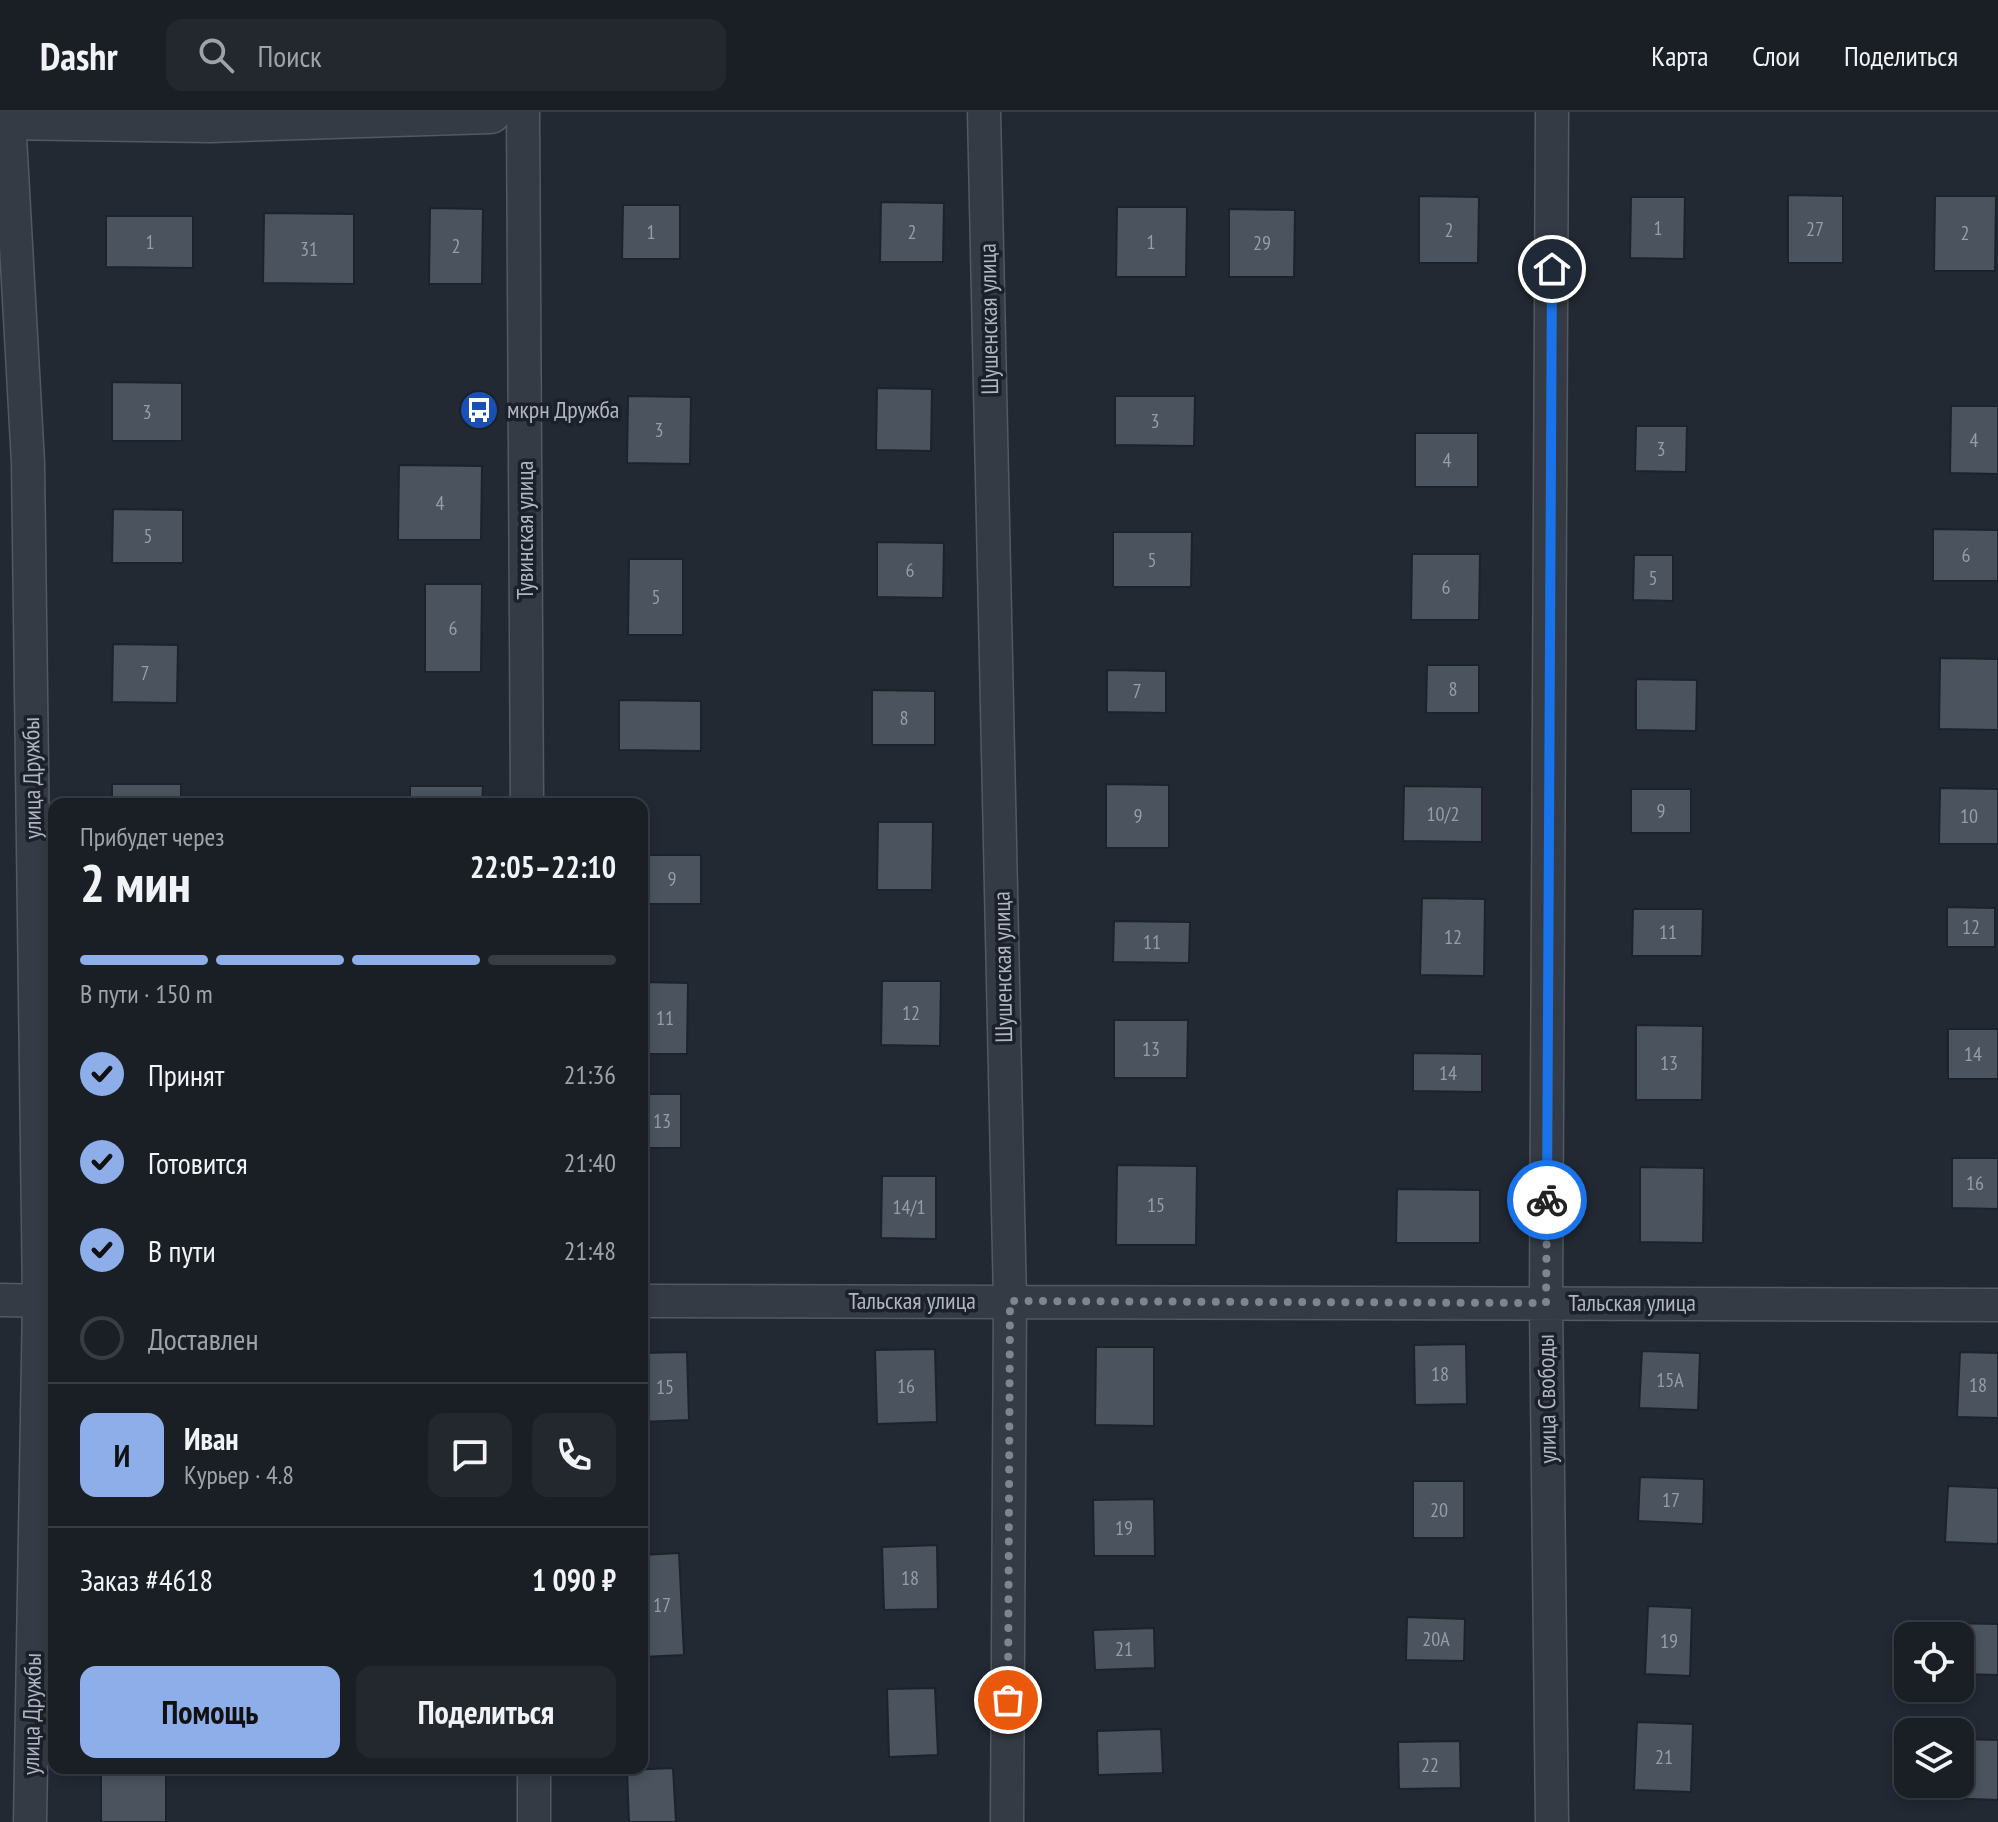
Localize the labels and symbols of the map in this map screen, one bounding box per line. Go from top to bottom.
house number: 1 [1654,215,1663,241]
house number: 27 [1806,216,1824,242]
house number: 2 [1445,217,1454,243]
house number: 1 [647,219,656,245]
house number: 2 [908,219,917,245]
house number: 2 [1961,220,1970,246]
house number: 1 [146,229,155,255]
house number: 1 [1147,229,1156,255]
house number: 29 [1253,230,1271,256]
house number: 2 [452,233,461,259]
pin [1518,235,1586,303]
house number: 31 [300,236,318,262]
street label: Шушенская улица [972,243,1005,395]
bus stop icon: мкрн Дружба [458,389,500,431]
place label: мкрн Дружба [507,394,619,425]
house number: 3 [143,399,152,425]
house number: 3 [1151,408,1160,434]
house number: 3 [655,417,664,443]
house number: 4 [1970,427,1979,453]
house number: 3 [1657,436,1666,462]
house number: 4 [1443,447,1452,473]
street label: Тувинская улица [509,461,540,599]
house number: 4 [436,490,445,516]
house number: 5 [144,523,153,549]
house number: 6 [1962,542,1971,568]
house number: 5 [1148,547,1157,573]
house number: 6 [906,557,915,583]
house number: 5 [1649,565,1658,591]
house number: 6 [1442,574,1451,600]
house number: 5 [652,584,661,610]
house number: 6 [449,615,458,641]
house number: 7 [141,660,150,686]
house number: 8 [1449,676,1458,702]
house number: 7 [1133,678,1142,704]
house number: 8 [900,705,909,731]
street label: улица Дружбы [15,717,48,839]
house number: 9 [1657,798,1666,824]
house number: 10/2 [1427,801,1459,827]
house number: 9 [1134,803,1143,829]
house number: 10 [1960,803,1978,829]
house number: 9 [668,866,677,892]
street label: Шушенская улица [986,891,1019,1043]
house number: 12 [1962,914,1980,940]
house number: 11 [1659,919,1677,945]
house number: 12 [1444,924,1462,950]
house number: 11 [1143,929,1161,955]
house number: 12 [902,1000,920,1026]
house number: 11 [656,1005,674,1031]
house number: 13 [1142,1036,1160,1062]
house number: 14 [1964,1041,1982,1067]
house number: 13 [1660,1050,1678,1076]
house number: 14 [1439,1060,1457,1086]
house number: 13 [653,1108,671,1134]
courier [1507,1160,1587,1240]
house number: 16 [1966,1170,1984,1196]
house number: 15 [1147,1192,1165,1218]
house number: 14/1 [893,1194,925,1220]
street label: Тальская улица [848,1285,976,1316]
street label: Тальская улица [1568,1287,1696,1318]
street label: улица Свободы [1530,1334,1563,1464]
house number: 18 [1431,1361,1449,1387]
house number: 15А [1656,1367,1684,1393]
house number: 18 [1969,1372,1987,1398]
house number: 16 [897,1373,915,1399]
house number: 15 [656,1374,674,1400]
house number: 17 [1662,1487,1680,1513]
house number: 20 [1430,1497,1448,1523]
house number: 19 [1115,1515,1133,1541]
house number: 18 [901,1565,919,1591]
house number: 17 [653,1592,671,1618]
house number: 20А [1422,1626,1450,1652]
house number: 19 [1660,1628,1678,1654]
house number: 21 [1115,1636,1133,1662]
street label: улица Дружбы [15,1653,48,1775]
pin [974,1666,1042,1734]
house number: 21 [1655,1744,1673,1770]
house number: 22 [1421,1752,1439,1778]

